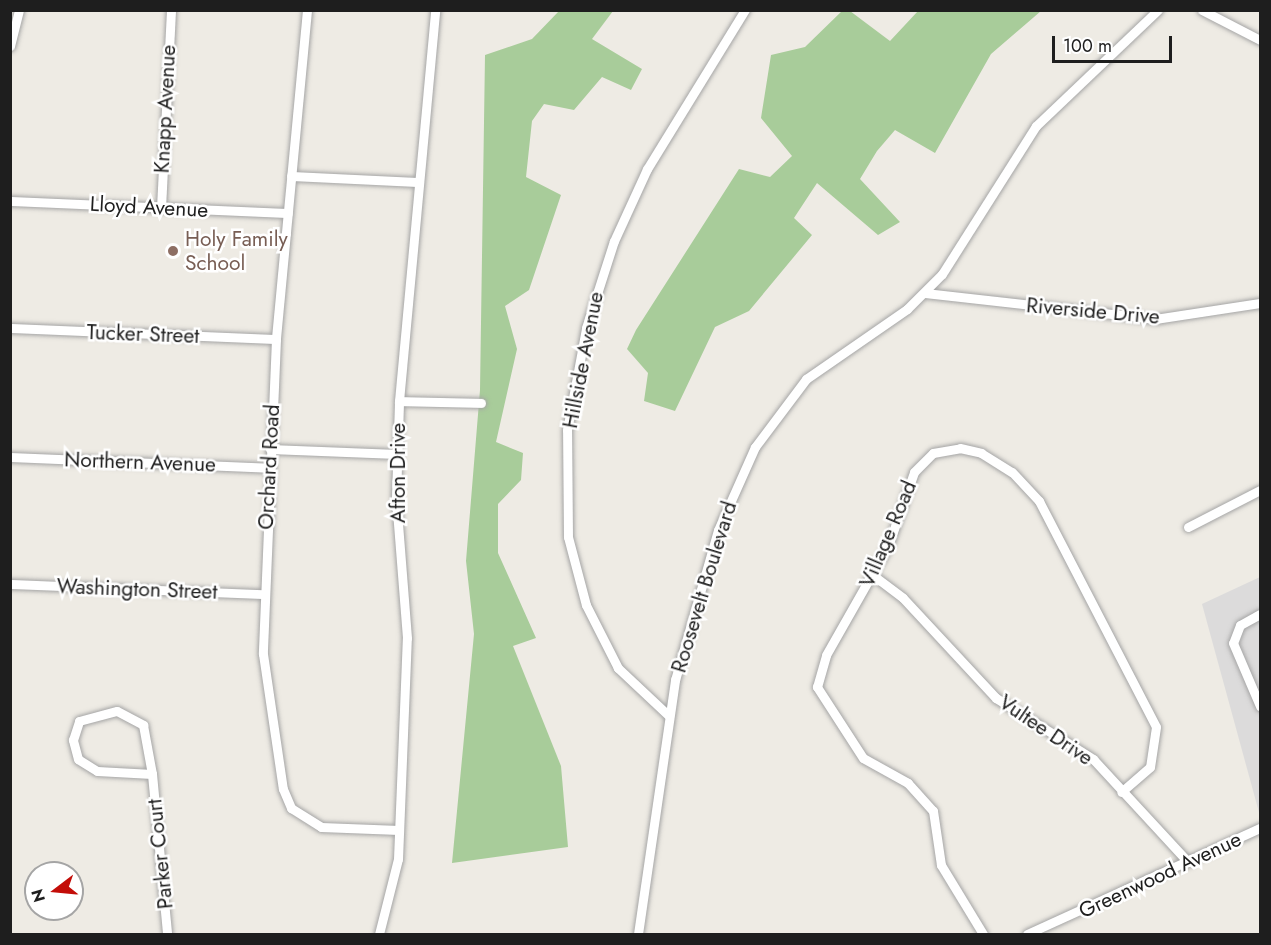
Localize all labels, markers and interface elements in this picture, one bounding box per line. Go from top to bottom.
scale bar [1055,24,1175,62]
text: 100 m [1063,33,1112,59]
street label: Knapp Avenue [149,44,181,174]
street label: Lloyd Avenue [89,191,209,223]
place label: Holy Family School [185,226,288,276]
marker: Holy Family School [166,244,180,258]
street label: Hillside Avenue [557,290,609,430]
street label: Riverside Drive [1025,293,1161,329]
street label: Tucker Street [86,319,200,349]
street label: Orchard Road [253,404,285,530]
street label: Afton Drive [385,423,411,523]
street label: Northern Avenue [64,447,216,477]
street label: Village Road [854,477,922,591]
street label: Roosevelt Boulevard [666,498,742,676]
street label: Washington Street [56,574,218,604]
street label: Vultee Drive [994,689,1098,771]
street label: Parker Court [142,798,178,910]
street label: Greenwood Avenue [1075,826,1245,924]
north arrow [24,861,84,921]
text: N [25,886,51,905]

